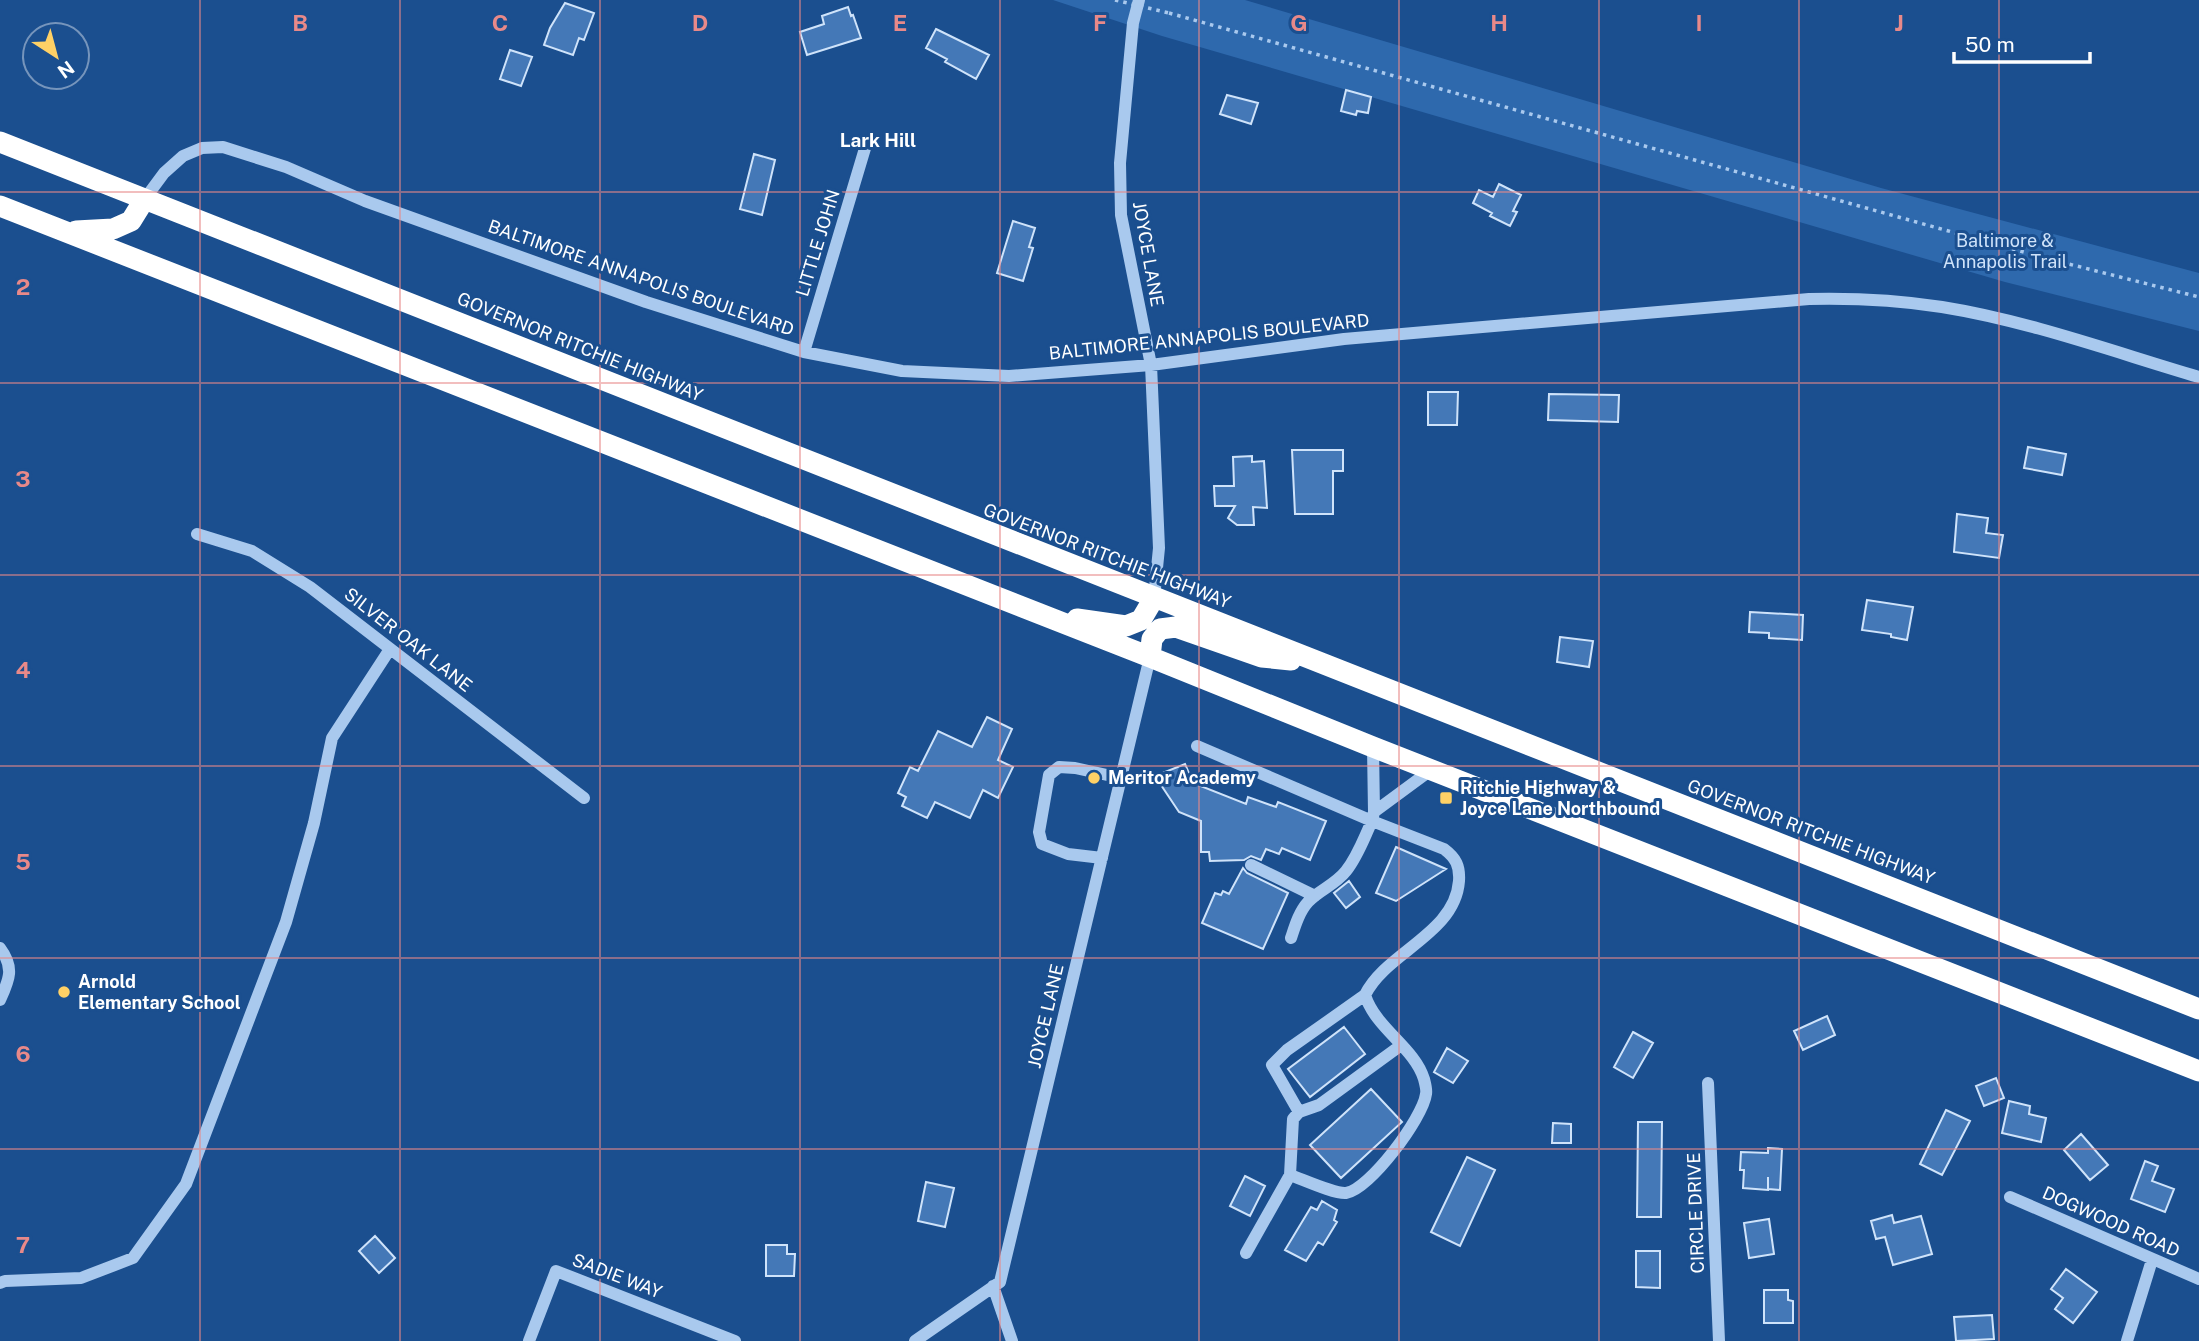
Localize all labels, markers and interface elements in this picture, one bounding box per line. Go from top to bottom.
text: B [292,9,308,36]
text: C [492,9,508,36]
text: D [692,9,708,36]
text: E [893,9,907,36]
text: F [1093,9,1107,36]
text: G [1290,9,1308,36]
text: H [1490,9,1508,36]
text: I [1695,9,1703,36]
text: J [1894,9,1904,36]
north arrow [21,21,91,91]
scale bar [1954,21,2090,65]
text: 50 m [1965,32,2015,57]
text: N [54,56,78,83]
district label: Lark Hill [840,129,916,151]
street label: LITTLE JOHN [791,187,844,299]
street label: JOYCE LANE [1129,200,1168,308]
street label: BALTIMORE ANNAPOLIS BOULEVARD [485,215,797,340]
park label: Baltimore & Annapolis Trail [1943,230,2067,272]
text: 2 [16,273,30,300]
street label: GOVERNOR RITCHIE HIGHWAY [454,288,706,406]
street label: BALTIMORE ANNAPOLIS BOULEVARD [1048,309,1370,364]
text: 3 [15,465,31,492]
street label: GOVERNOR RITCHIE HIGHWAY [981,499,1234,612]
street label: SILVER OAK LANE [340,583,476,696]
text: 4 [15,656,31,683]
place label: Meritor Academy [1108,767,1256,788]
marker: Meritor Academy [1086,770,1102,786]
street label: GOVERNOR RITCHIE HIGHWAY [1685,775,1938,888]
place label: Ritchie Highway & Joyce Lane Northbound [1460,777,1660,819]
marker: Ritchie Highway & Joyce Lane Northbound [1438,790,1454,806]
text: 5 [15,848,31,875]
street label: JOYCE LANE [1023,962,1068,1070]
place label: Arnold Elementary School [78,971,241,1013]
marker: Arnold Elementary School [56,984,72,1000]
text: 6 [15,1040,31,1067]
street label: CIRCLE DRIVE [1683,1152,1708,1274]
street label: DOGWOOD ROAD [2039,1182,2183,1261]
text: 7 [16,1231,30,1258]
street label: SADIE WAY [569,1249,665,1302]

